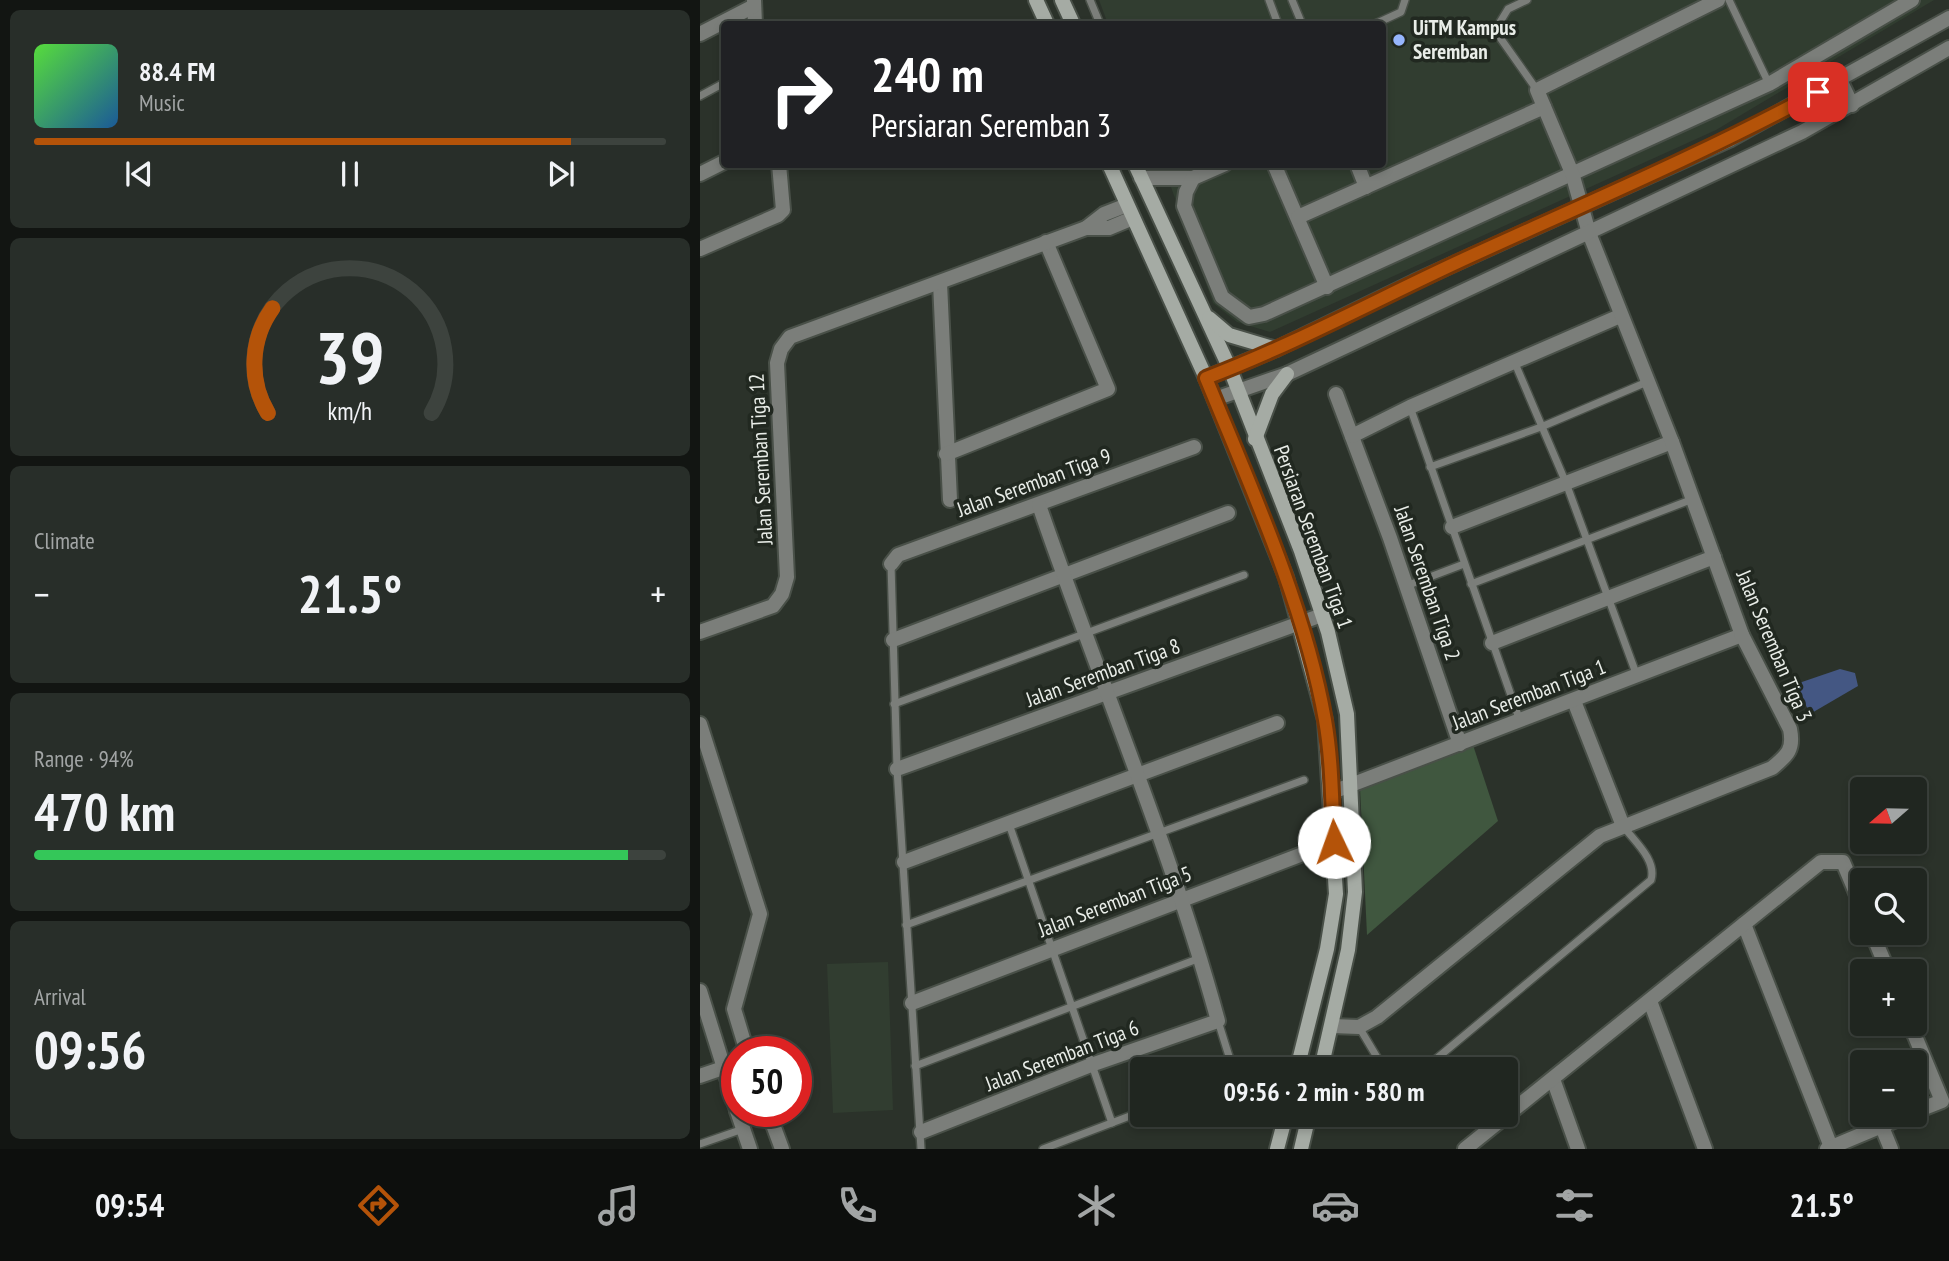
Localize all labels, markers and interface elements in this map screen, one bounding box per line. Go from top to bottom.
place label: UiTM Kampus Seremban [1413,14,1516,65]
marker: UiTM Kampus Seremban [1391,32,1407,48]
text: 240 m [871,42,984,106]
icon: right [756,49,847,140]
text: 88.4 FM [139,55,215,88]
pin [1788,62,1848,122]
icon: arrive [1799,73,1837,111]
text: Music [139,88,185,117]
text: Persiaran Seremban 3 [871,104,1111,146]
icon: previous [120,155,158,193]
icon: pause [331,155,369,193]
icon: next [542,155,580,193]
text: 39 [315,309,385,403]
street label: Jalan Seremban Tiga 12 [743,373,779,546]
text: km/h [328,394,372,426]
street label: Jalan Seremban Tiga 9 [952,442,1115,523]
street label: Persiaran Seremban Tiga 1 [1268,442,1359,632]
street label: Jalan Seremban Tiga 2 [1388,501,1467,664]
text: Climate [34,526,95,555]
text: 21.5° [298,560,402,627]
street label: Jalan Seremban Tiga 3 [1730,565,1819,726]
text: − [34,569,50,618]
text: + [650,569,666,618]
street label: Jalan Seremban Tiga 8 [1021,632,1184,713]
street label: Jalan Seremban Tiga 1 [1447,653,1609,737]
text: Range · 94% [34,744,134,773]
north arrow [1850,777,1927,854]
map controls [1850,777,1927,1127]
text: 470 km [34,778,175,845]
position arrow [1297,805,1371,879]
street label: Jalan Seremban Tiga 5 [1033,860,1195,944]
button: search [1850,868,1927,945]
button: + [1850,959,1927,1036]
text: Arrival [34,982,86,1011]
street label: Jalan Seremban Tiga 6 [980,1014,1142,1098]
text: 09:56 [34,1016,146,1083]
speed limit sign: 50 [721,1036,812,1127]
button: − [1850,1050,1927,1127]
text: 09:56 · 2 min · 580 m [1224,1075,1424,1108]
icon: directions [354,1181,403,1230]
icon: music [594,1181,643,1230]
icon: phone [833,1181,882,1230]
icon: climate [1072,1181,1121,1230]
icon: car [1311,1181,1360,1230]
icon: filters [1550,1181,1599,1230]
text: 09:54 [95,1184,164,1226]
text: 21.5° [1790,1184,1854,1226]

